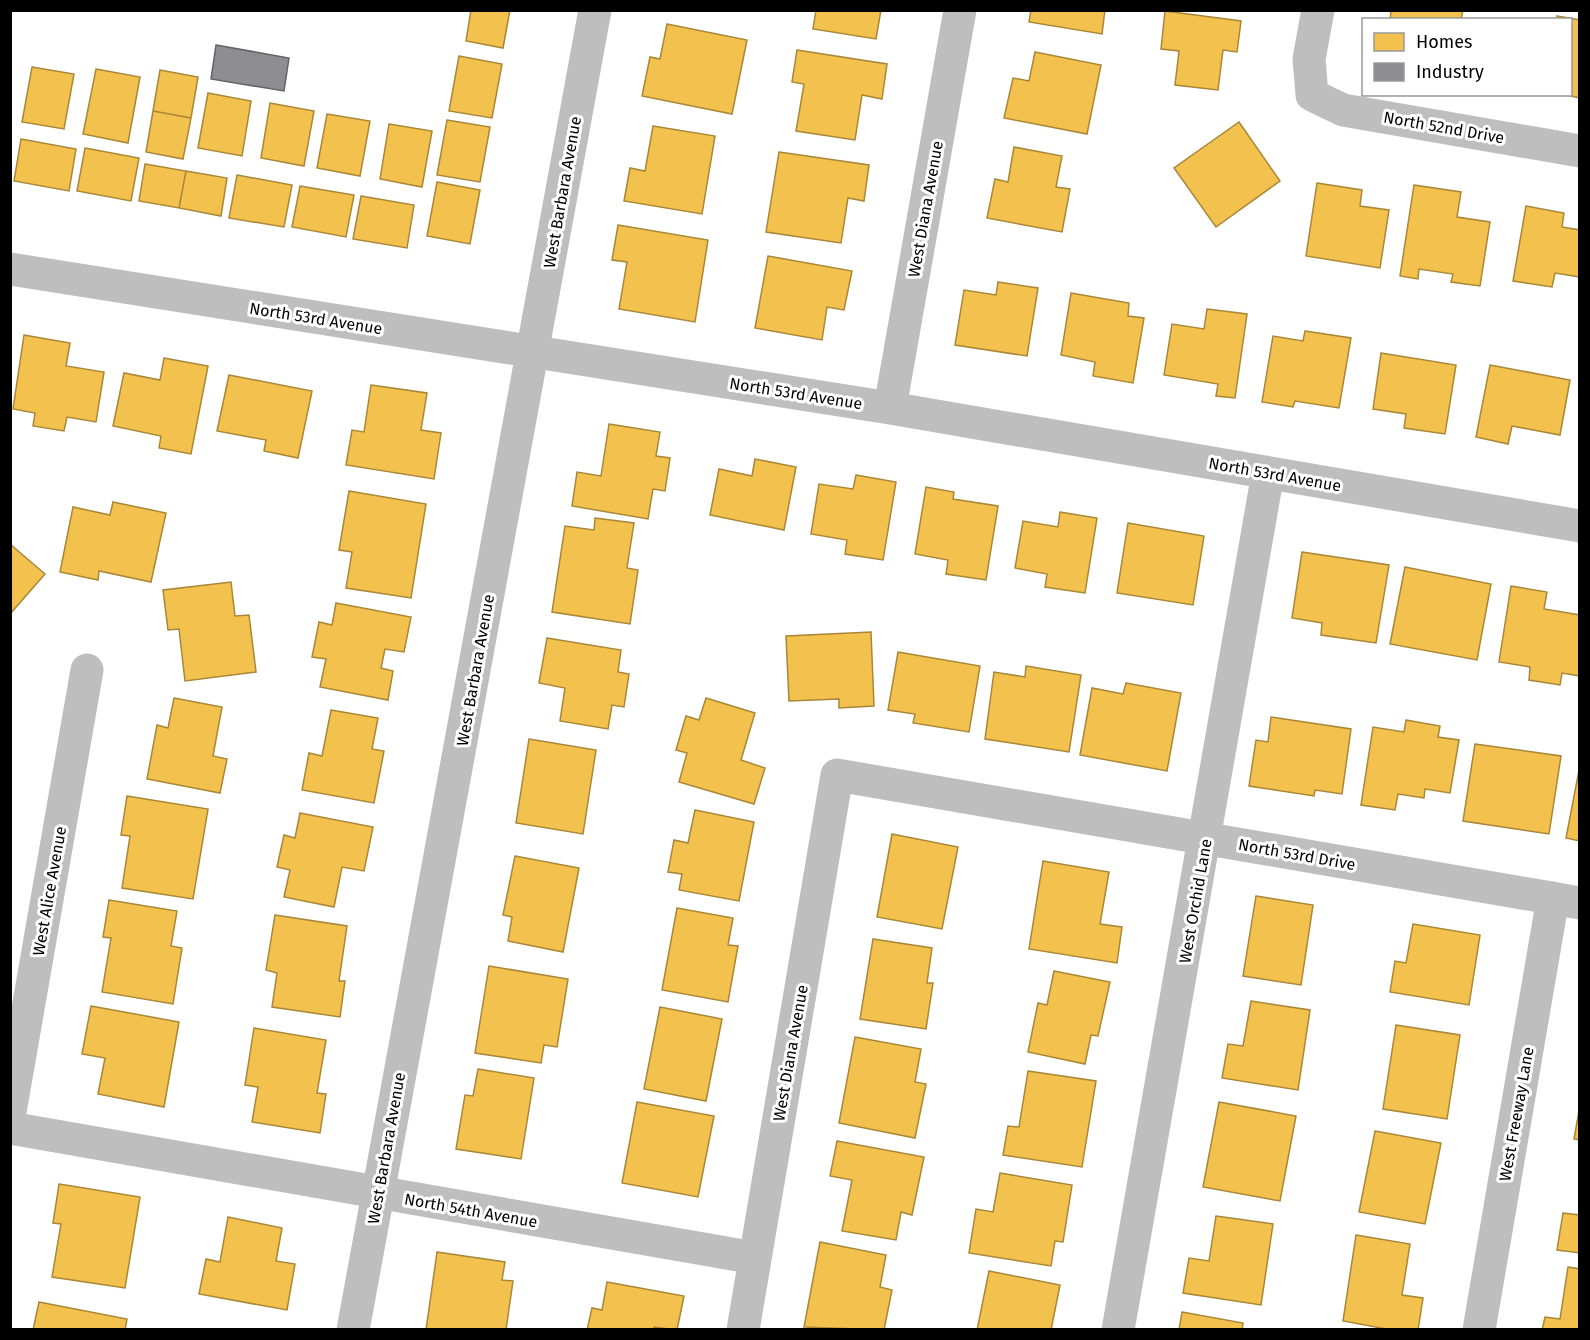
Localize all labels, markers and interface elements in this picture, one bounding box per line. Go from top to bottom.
legend [1362,18,1572,96]
text: Homes [1416,31,1472,53]
text: Industry [1416,61,1484,83]
street label: North 52nd Drive [1382,108,1506,147]
street label: West Barbara Avenue [540,115,585,269]
street label: West Diana Avenue [904,139,947,279]
street label: North 53rd Avenue [248,299,384,338]
street label: North 53rd Avenue [728,374,864,413]
street label: North 53rd Avenue [1207,453,1343,496]
street label: West Barbara Avenue [453,593,498,747]
street label: West Alice Avenue [29,825,70,957]
street label: North 53rd Drive [1237,835,1357,874]
street label: West Orchid Lane [1175,837,1216,965]
street label: West Diana Avenue [769,983,812,1123]
street label: West Freeway Lane [1495,1045,1538,1183]
street label: West Barbara Avenue [364,1071,409,1225]
street label: North 54th Avenue [403,1189,539,1232]

